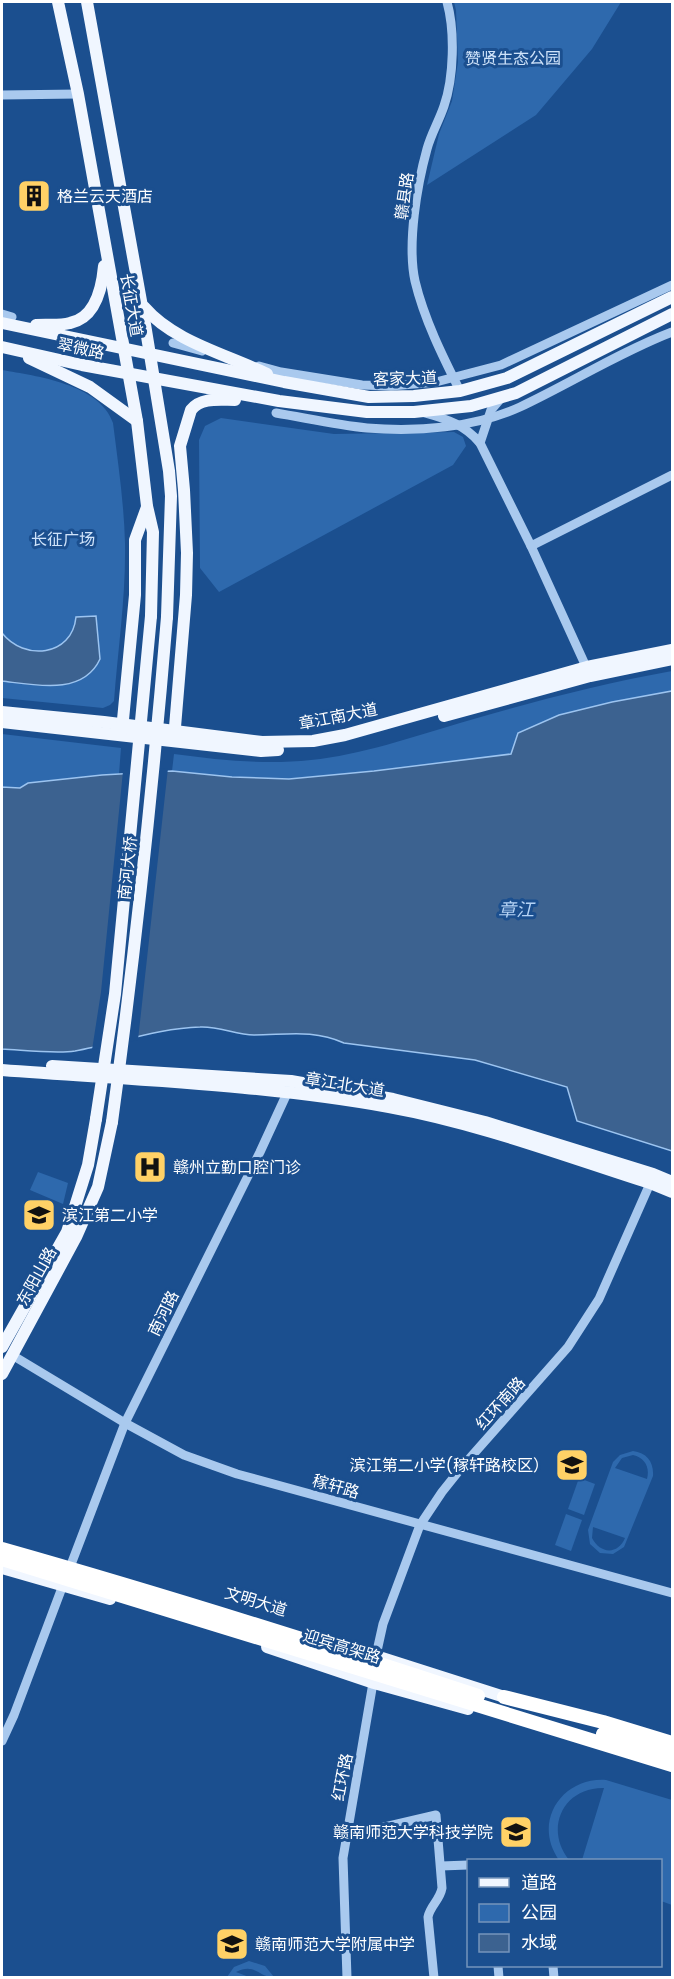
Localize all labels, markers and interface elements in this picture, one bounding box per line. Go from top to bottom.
park label: 赞贤生态公园 [465,47,561,70]
street label: 赣县路 [390,171,419,221]
building icon: 格兰云天酒店 [16,178,52,214]
place label: 格兰云天酒店 [57,185,153,208]
street label: 长征大道 [115,272,148,339]
street label: 翠微路 [55,332,107,365]
street label: 客家大道 [373,366,437,391]
park label: 长征广场 [31,528,95,551]
street label: 章江南大道 [297,698,380,735]
street label: 南河大桥 [113,835,142,901]
water label: 章江 [498,897,536,922]
street label: 章江北大道 [304,1067,386,1102]
hospital icon: 赣州立勤口腔门诊 [132,1149,168,1185]
place label: 赣州立勤口腔门诊 [173,1156,301,1179]
school or university icon: 滨江第二小学 [21,1197,57,1233]
place label: 滨江第二小学 [62,1204,158,1227]
street label: 东阳山路 [11,1243,62,1310]
street label: 南河路 [143,1287,184,1340]
street label: 红环南路 [470,1372,530,1435]
school or university icon: 滨江第二小学(稼轩路校区） [554,1447,590,1483]
place label: 滨江第二小学(稼轩路校区） [350,1454,549,1477]
street label: 稼轩路 [310,1469,362,1504]
street label: 文明大道 [222,1581,290,1622]
street label: 迎宾高架路 [300,1624,383,1669]
street label: 红环路 [327,1751,358,1803]
school or university icon: 赣南师范大学科技学院 [498,1814,534,1850]
place label: 赣南师范大学科技学院 [333,1821,493,1844]
legend [467,1859,662,1967]
text: 道路 [521,1870,557,1895]
text: 公园 [521,1900,557,1925]
school or university icon: 赣南师范大学附属中学 [214,1926,250,1962]
text: 水域 [521,1930,557,1955]
place label: 赣南师范大学附属中学 [255,1933,415,1956]

